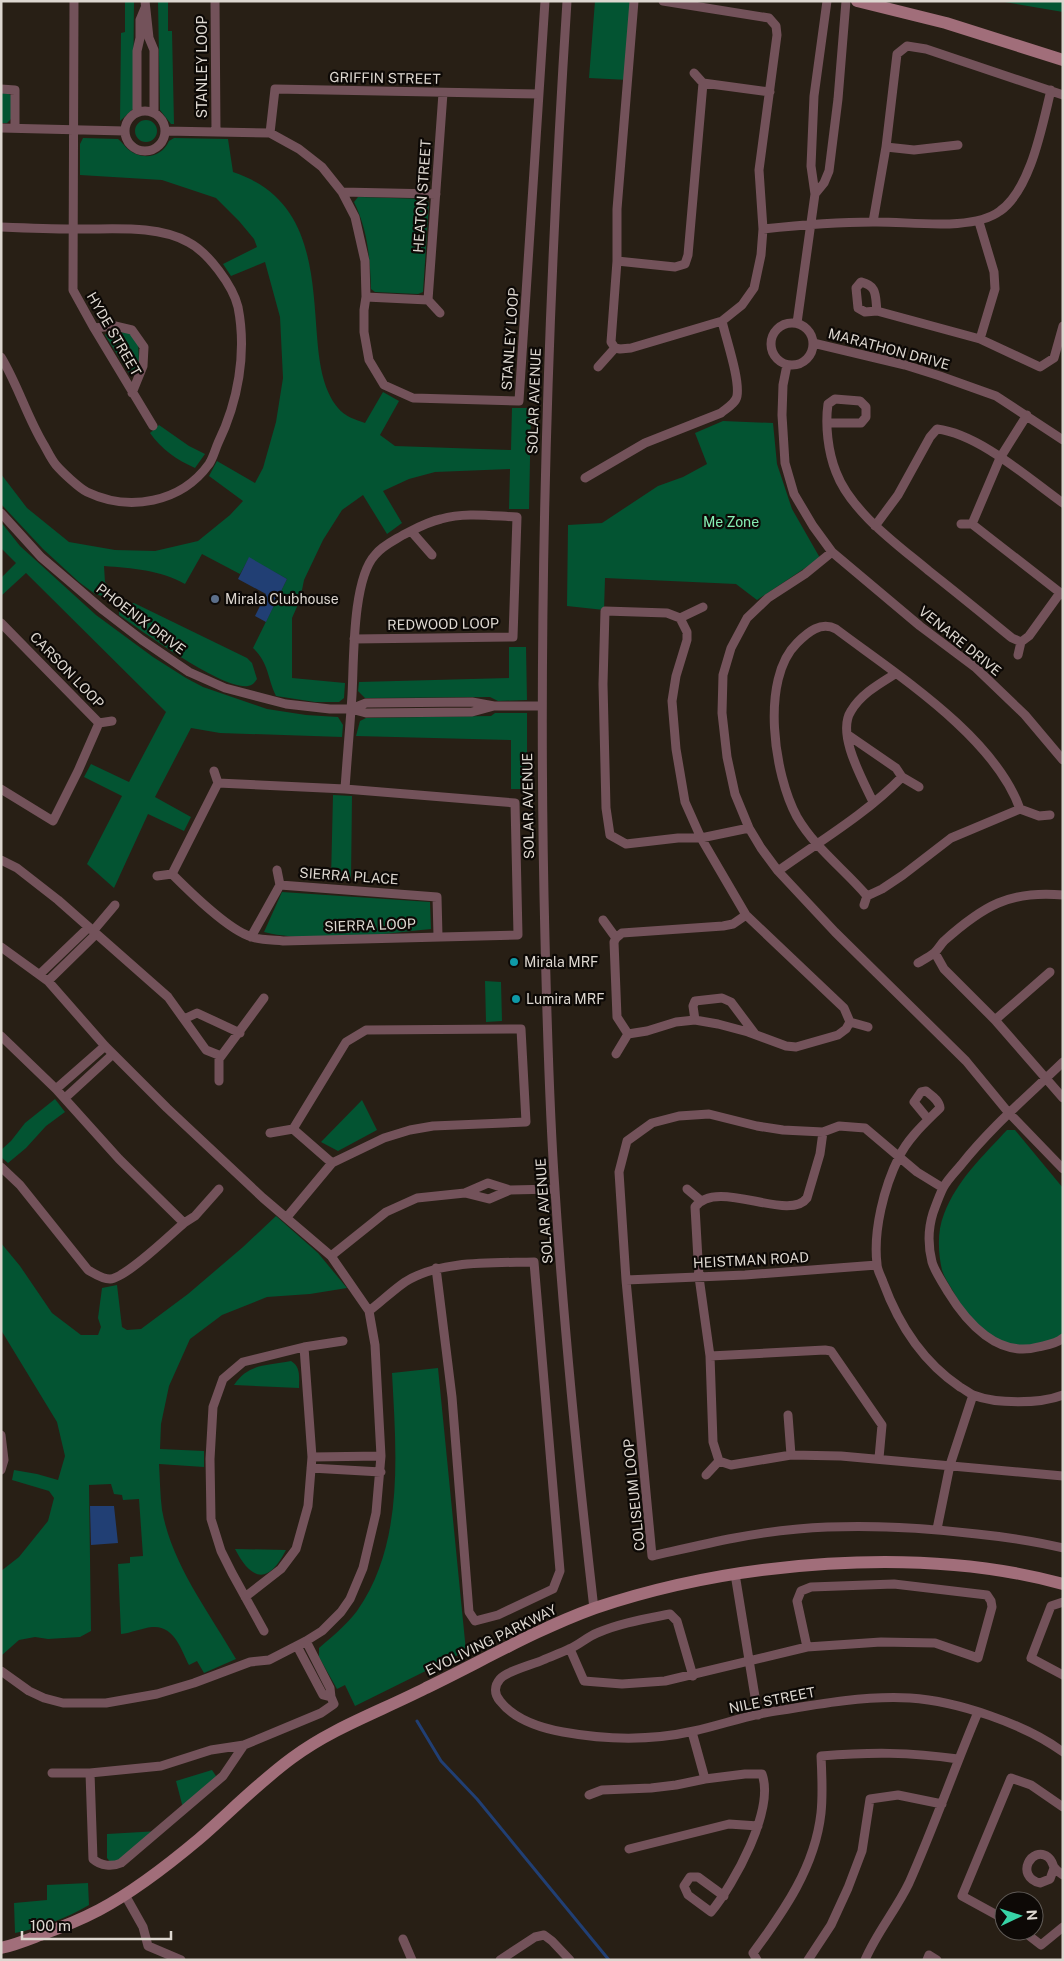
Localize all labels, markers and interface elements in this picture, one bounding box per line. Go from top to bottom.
street label: STANLEY LOOP [194,16,210,118]
street label: GRIFFIN STREET [329,69,441,87]
street label: HEATON STREET [410,139,434,253]
street label: STANLEY LOOP [498,287,522,391]
street label: HYDE STREET [84,289,144,379]
street label: MARATHON DRIVE [827,325,951,373]
street label: SOLAR AVENUE [524,348,544,454]
park label: Me Zone [703,514,759,530]
street label: PHOENIX DRIVE [93,580,189,658]
place label: Mirala Clubhouse [225,591,339,607]
marker: Mirala Clubhouse [209,593,221,605]
street label: VENARE DRIVE [916,603,1004,679]
street label: REDWOOD LOOP [387,615,499,633]
street label: CARSON LOOP [27,629,107,711]
street label: SOLAR AVENUE [519,753,537,859]
street label: SIERRA PLACE [299,865,399,887]
street label: SIERRA LOOP [324,915,416,935]
place label: Mirala MRF [524,954,598,970]
marker: Mirala MRF [508,956,520,968]
place label: Lumira MRF [526,991,605,1007]
marker: Lumira MRF [510,993,522,1005]
street label: SOLAR AVENUE [532,1158,556,1264]
street label: HEISTMAN ROAD [693,1249,809,1271]
street label: COLISEUM LOOP [620,1438,648,1552]
street label: EVOLIVING PARKWAY [423,1601,560,1679]
street label: NILE STREET [727,1684,817,1716]
north arrow [994,1891,1044,1941]
scale bar [22,1908,171,1940]
text: N [1024,1909,1040,1921]
text: 100 m [30,1917,71,1934]

